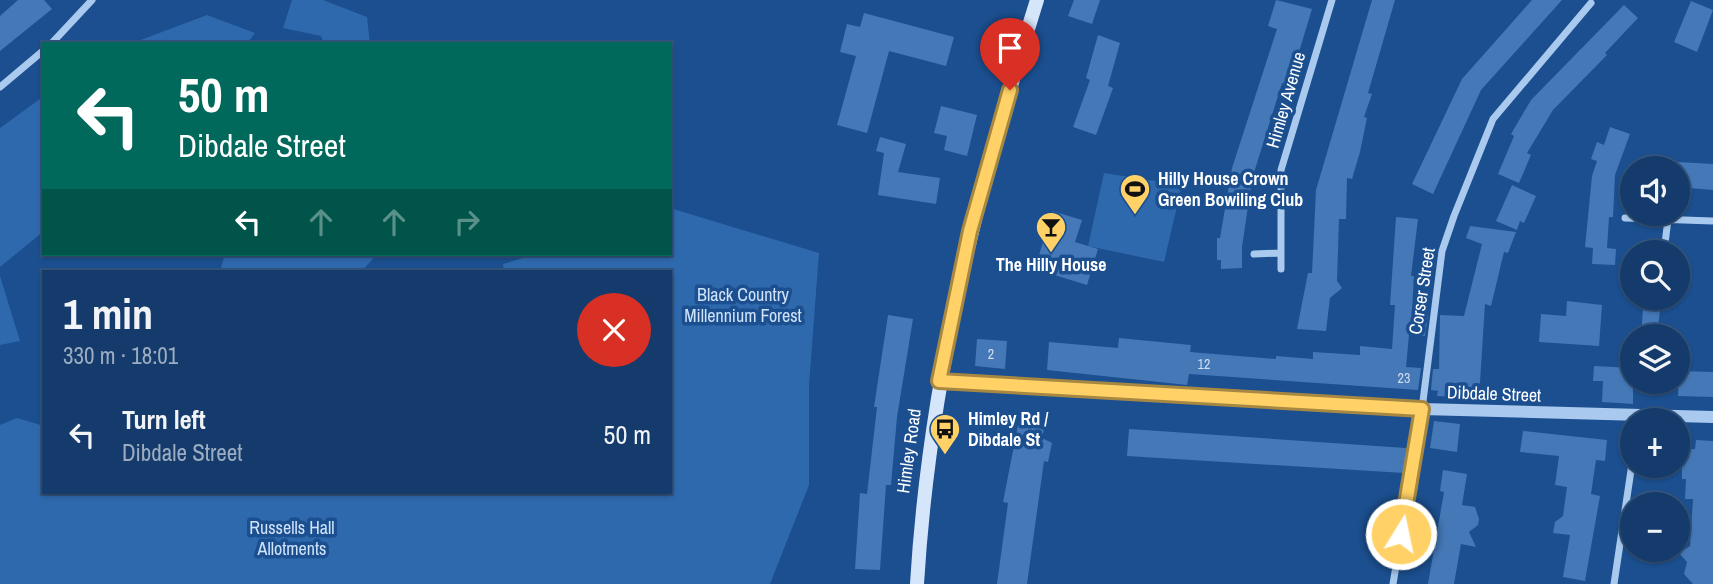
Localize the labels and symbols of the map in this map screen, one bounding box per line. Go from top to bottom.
pin [980,18,1040,90]
street label: Himley Avenue [1260,49,1311,151]
place label: Hilly House Crown Green Bowiling Club [1158,166,1303,212]
sports icon: Hilly House Crown Green Bowiling Club [1118,172,1152,216]
bar icon: The Hilly House [1034,210,1068,254]
street label: Corser Street [1402,246,1441,336]
place label: The Hilly House [996,252,1106,277]
park label: Black Country Millennium Forest [684,282,802,328]
house number: 2 [988,345,994,363]
house number: 12 [1198,355,1210,373]
house number: 23 [1398,369,1410,387]
street label: Dibdale Street [1446,379,1542,408]
place label: Himley Rd / Dibdale St [968,406,1049,452]
street label: Himley Road [890,407,927,495]
bus stop icon: Himley Rd / Dibdale St [928,412,962,456]
position arrow [1364,497,1438,571]
park label: Russells Hall Allotments [249,515,335,561]

